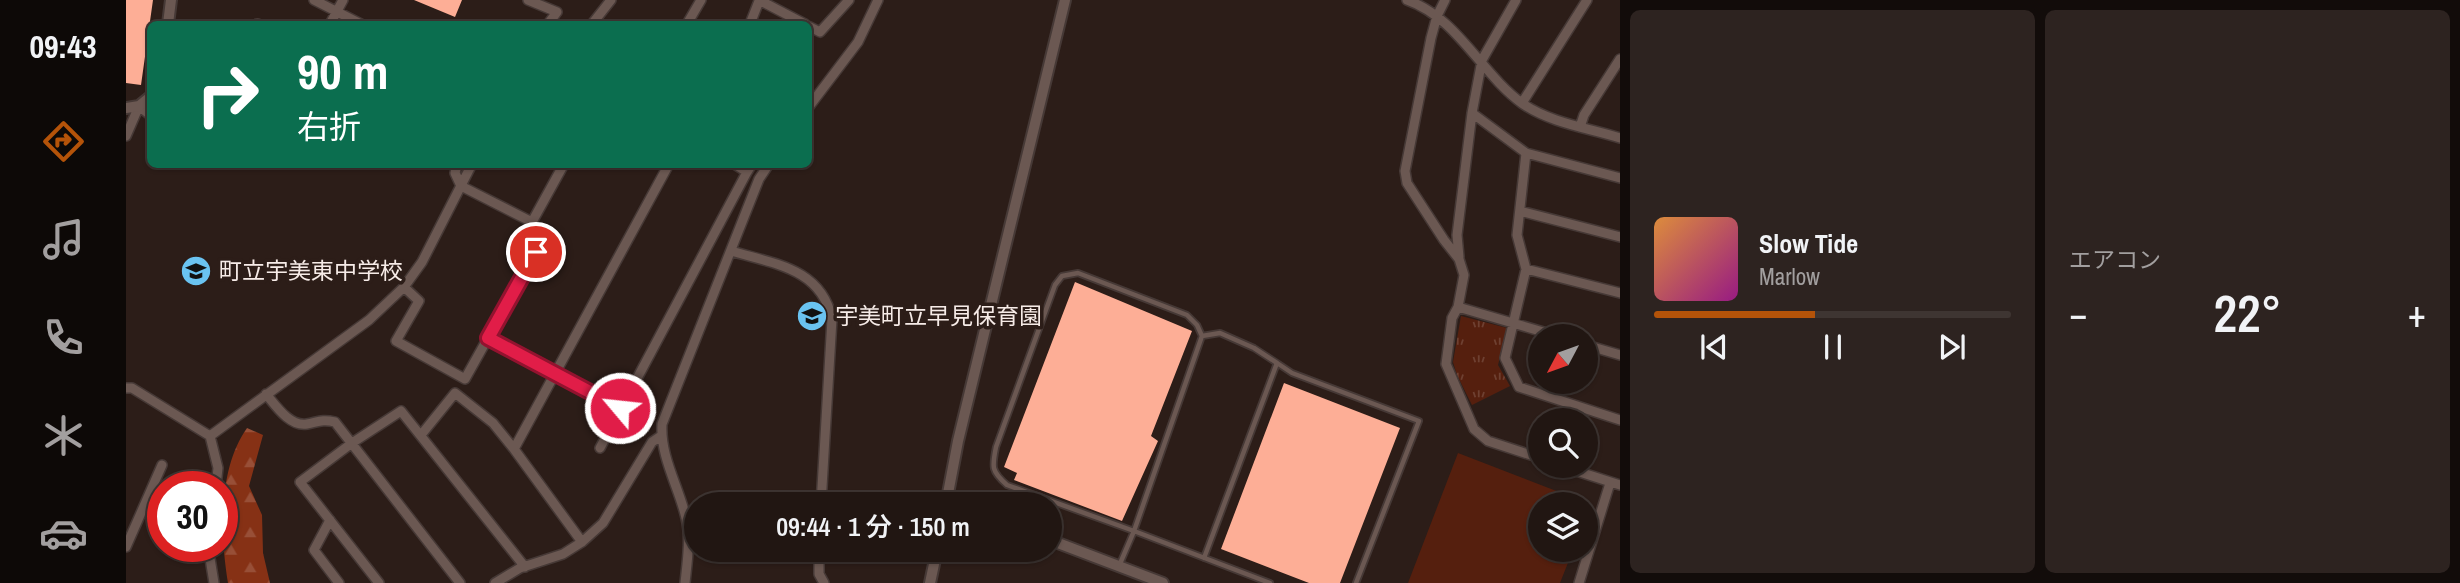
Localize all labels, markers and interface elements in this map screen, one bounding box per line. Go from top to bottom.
text: 09:43 [29,25,97,68]
text: 90 m [297,38,389,104]
icon: right [182,49,273,140]
text: 右折 [297,105,361,148]
icon: directions [39,117,88,166]
icon: music [39,215,88,264]
pin [506,222,566,282]
text: Slow Tide [1759,226,1858,261]
icon: arrive [517,233,555,271]
text: エアコン [2069,244,2161,275]
school or university icon: 町立宇美東中学校 [179,254,213,288]
place label: 町立宇美東中学校 [219,255,403,286]
text: Marlow [1759,261,1820,292]
text: 22° [2213,278,2282,348]
text: − [2069,288,2087,339]
text: + [2408,288,2426,339]
school or university icon: 宇美町立早見保育園 [795,299,829,333]
place label: 宇美町立早見保育園 [835,300,1042,331]
icon: phone [39,313,88,362]
north arrow [1528,324,1598,394]
map controls [1528,324,1598,562]
icon: previous [1695,328,1733,366]
icon: pause [1814,328,1852,366]
icon: next [1933,328,1971,366]
position arrow [583,371,657,445]
button: search [1528,408,1598,478]
icon: climate [39,411,88,460]
speed limit sign: 30 [147,471,238,562]
button: layers [1528,492,1598,562]
icon: car [39,509,88,558]
text: 09:44 · 1 分 · 150 m [776,509,970,544]

